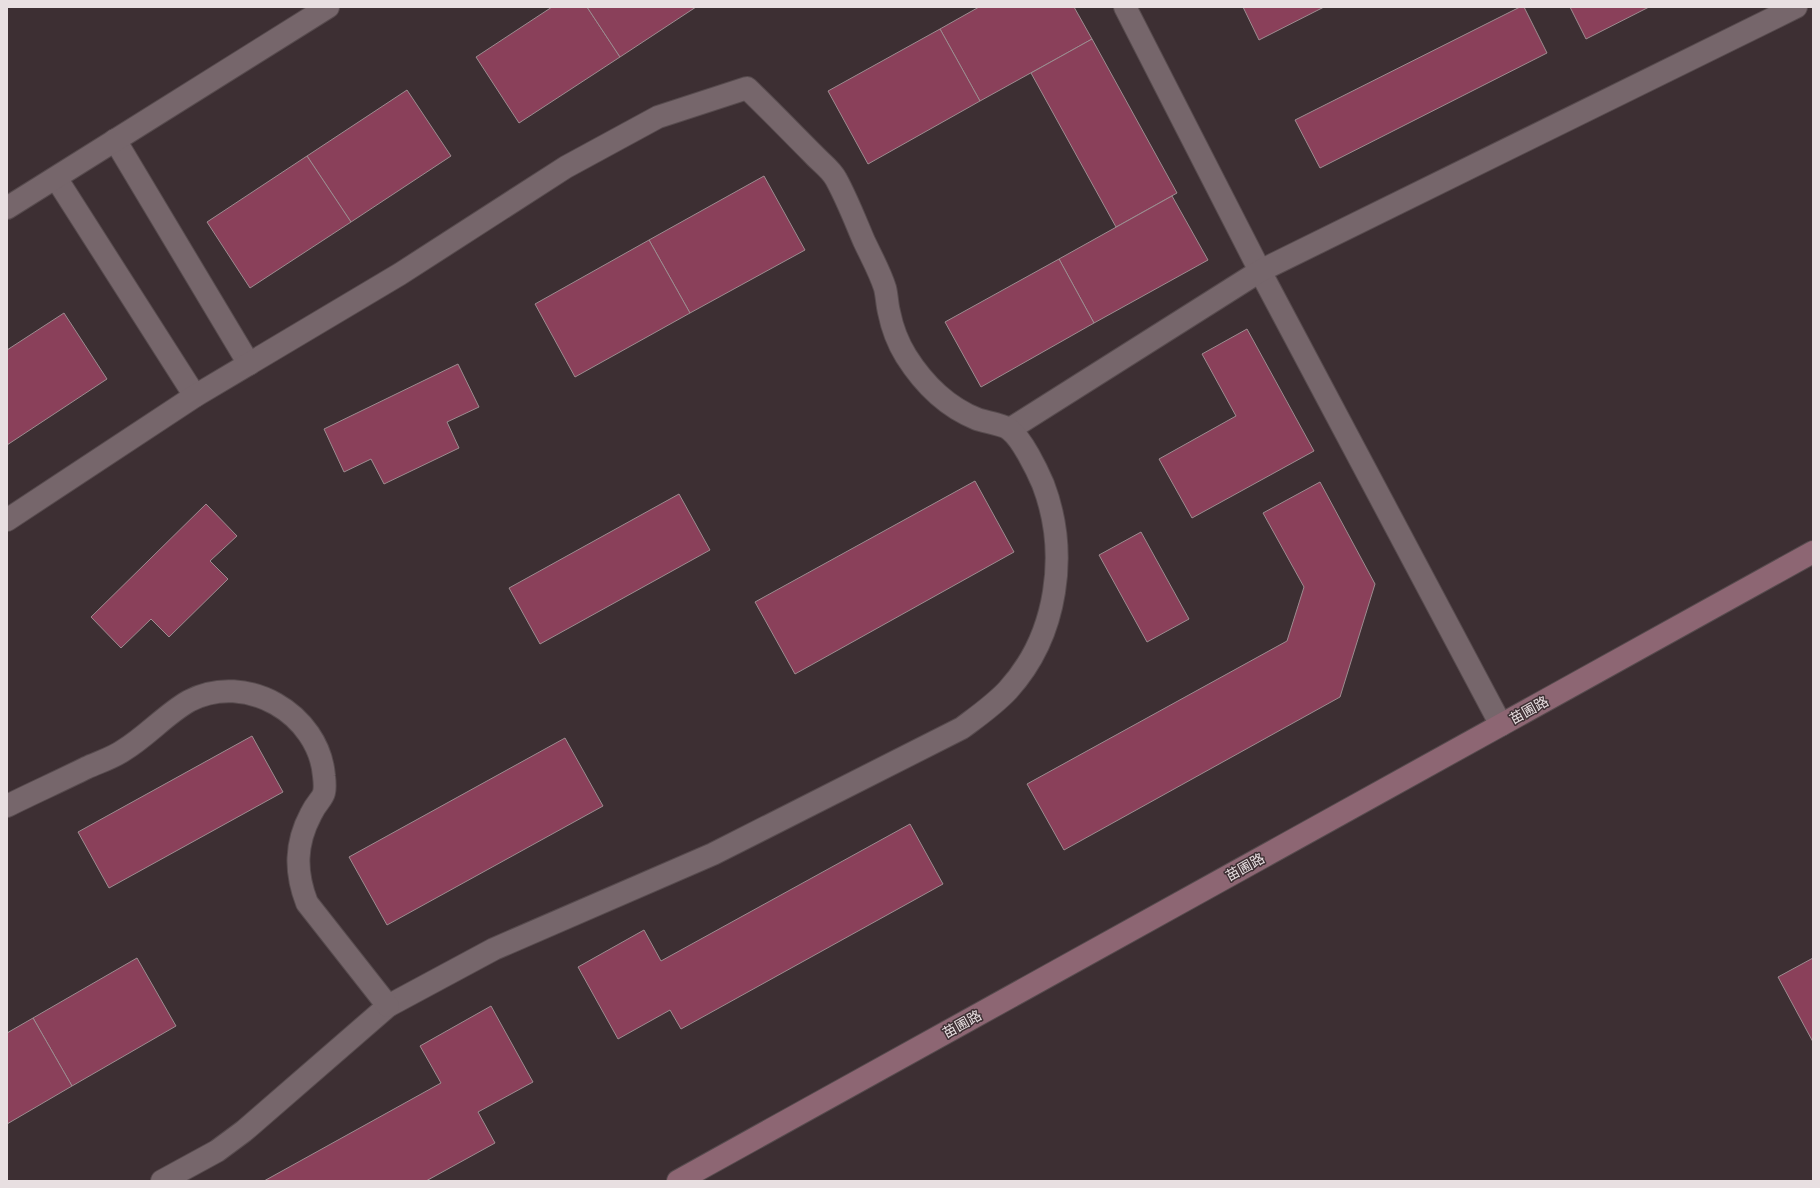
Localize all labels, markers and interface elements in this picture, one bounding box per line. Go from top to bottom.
street label: 苗圃路 [1506,691,1552,728]
street label: 苗圃路 [1222,848,1268,885]
street label: 苗圃路 [939,1005,985,1042]

